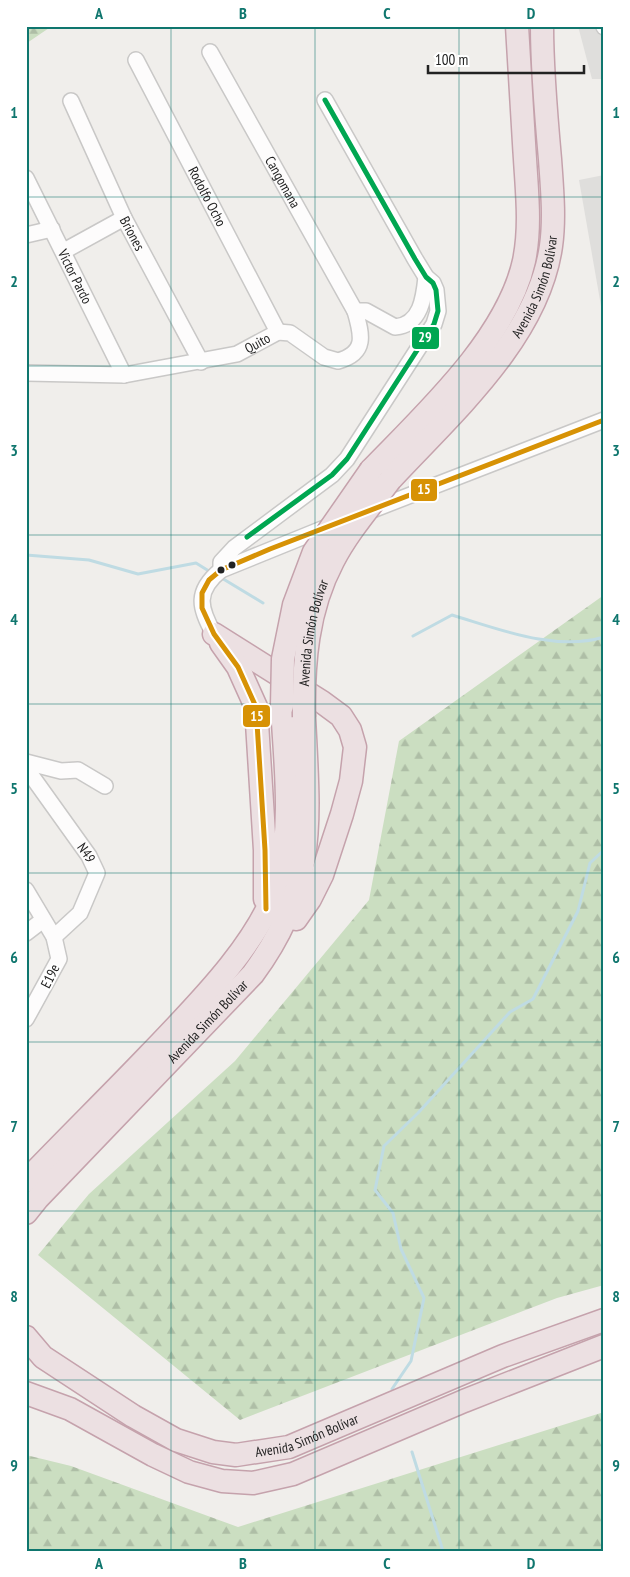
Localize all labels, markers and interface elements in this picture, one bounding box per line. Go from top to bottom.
text: A [94,3,104,23]
text: B [239,3,247,23]
text: C [383,3,391,23]
text: D [527,3,536,23]
scale bar [428,42,584,74]
text: 100 m [435,50,468,69]
text: 1 [10,102,18,122]
text: 1 [612,102,620,122]
street label: Cangomana [261,153,304,211]
street label: Rodolfo Ocho [184,164,230,230]
street label: Briones [116,213,149,254]
street label: Avenida Simón Bolívar [507,235,561,341]
street label: Victor Pardo [53,245,96,307]
text: 2 [10,271,18,291]
text: 2 [612,271,620,291]
line badge: 29 [411,326,440,350]
text: 29 [418,328,432,346]
street label: Quito [241,329,273,357]
text: 3 [10,440,18,460]
text: 3 [612,440,620,460]
line badge: 15 [410,478,438,502]
text: 15 [417,480,431,498]
unlabelled marker [227,560,237,570]
unlabelled marker [216,565,226,575]
street label: Avenida Simón Bolívar [295,577,332,687]
text: 4 [10,609,18,629]
text: 4 [612,609,620,629]
line badge: 15 [242,704,271,728]
text: 15 [250,707,264,725]
text: 5 [10,778,18,798]
text: 5 [612,778,620,798]
street label: N49 [73,839,100,865]
text: 6 [10,947,18,967]
text: 6 [612,947,620,967]
street label: E19e [36,961,64,991]
street label: Avenida Simón Bolívar [163,976,252,1067]
text: 7 [10,1116,18,1136]
text: 7 [612,1116,620,1136]
text: 8 [10,1286,18,1306]
text: 8 [612,1286,620,1306]
street label: Avenida Simón Bolívar [254,1410,361,1461]
text: 9 [10,1455,18,1475]
text: 9 [612,1455,620,1475]
text: A [94,1553,104,1573]
text: B [239,1553,247,1573]
text: C [383,1553,391,1573]
text: D [527,1553,536,1573]

